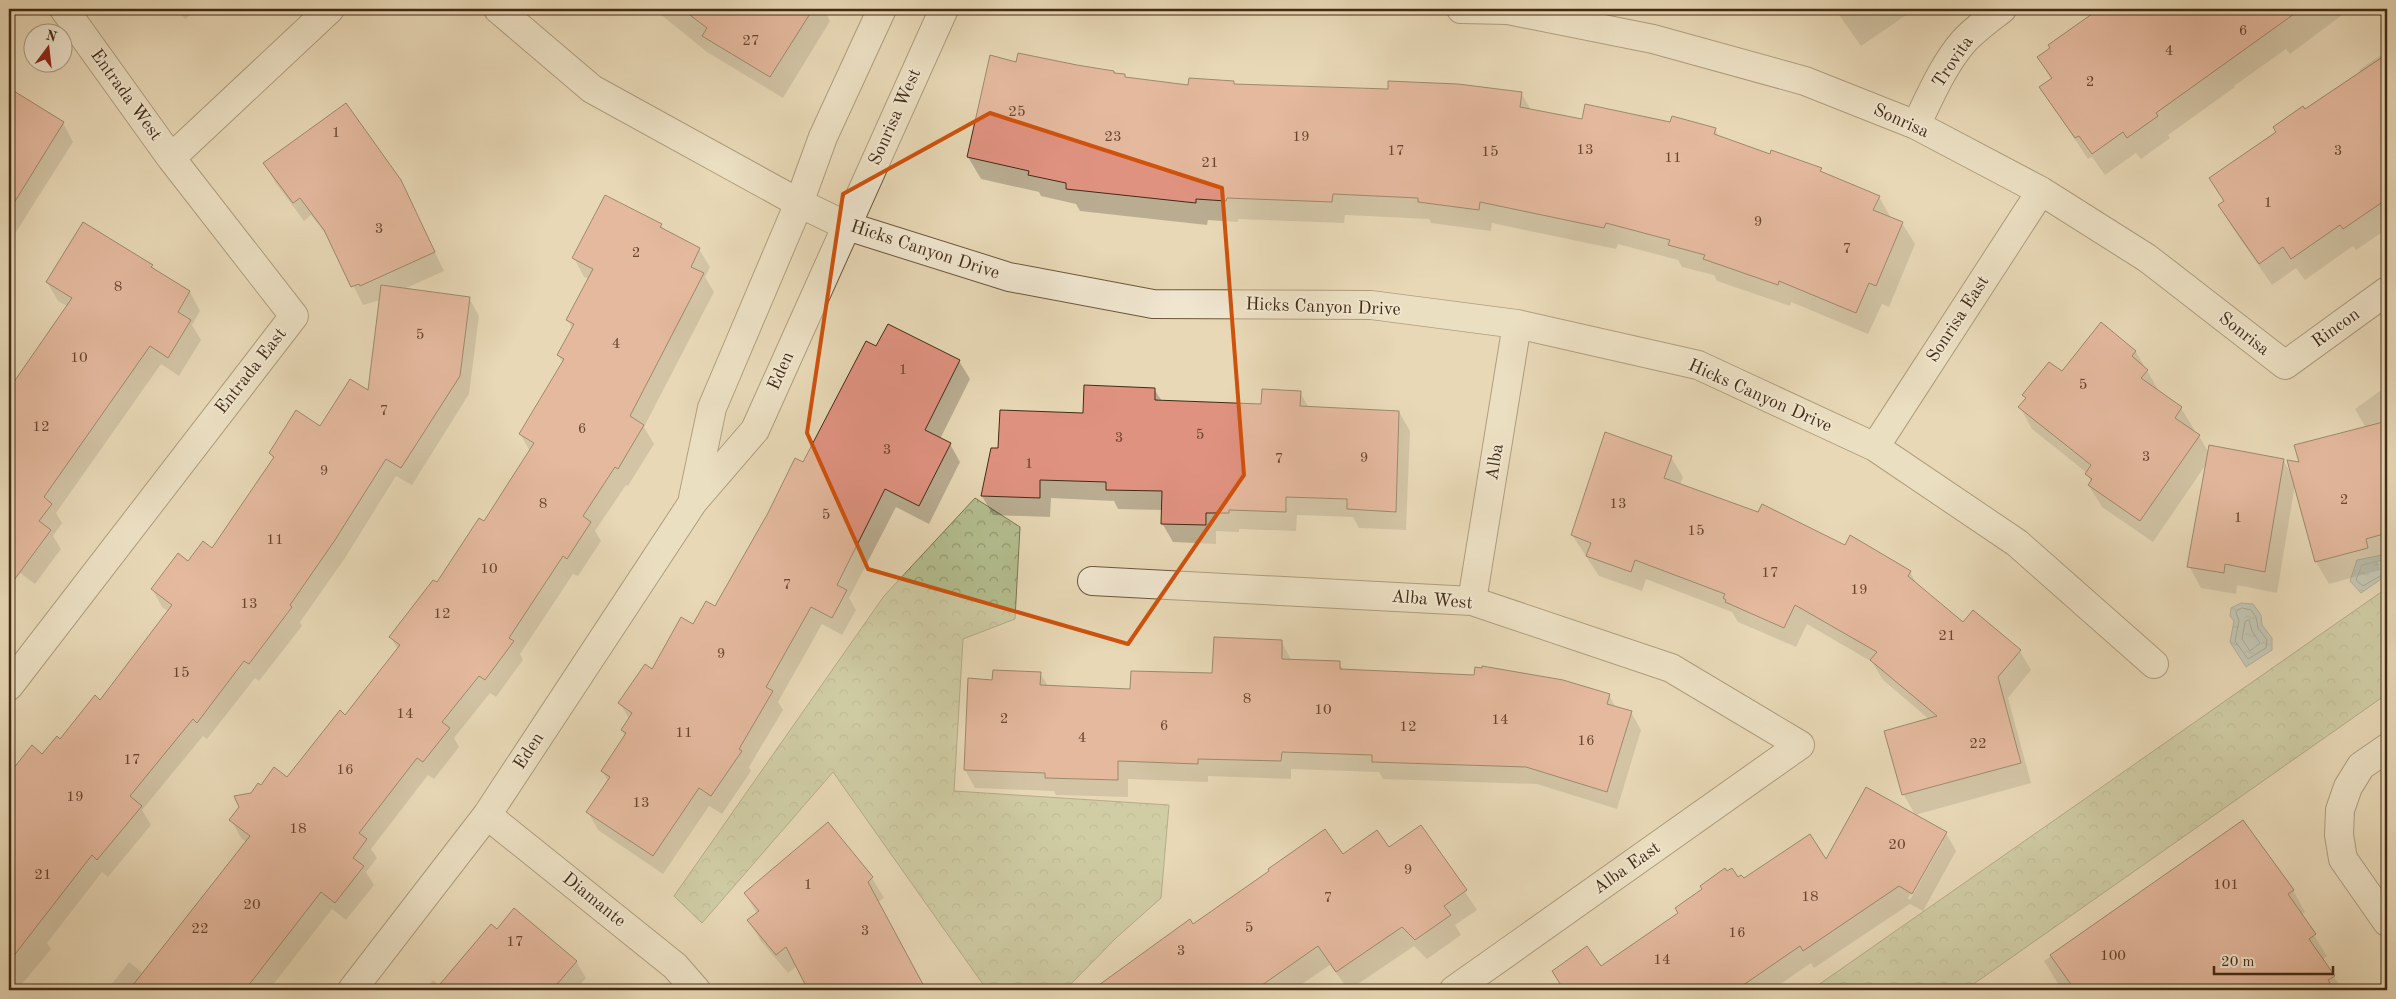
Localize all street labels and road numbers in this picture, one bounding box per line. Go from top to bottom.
street label: Trovita [1929,33,1977,91]
street label: Entrada West [87,46,165,144]
street label: Sonrisa West [866,66,924,168]
street label: Sonrisa [1870,101,1932,141]
street label: Hicks Canyon Drive [848,217,1002,283]
street label: Sonrisa East [1923,272,1993,366]
street label: Hicks Canyon Drive [1245,295,1401,319]
street label: Rincon [2309,305,2363,351]
street label: Sonrisa [2215,309,2273,359]
street label: Entrada East [212,325,290,417]
street label: Eden [765,349,797,393]
street label: Hicks Canyon Drive [1685,356,1835,436]
street label: Alba [1483,442,1507,482]
street label: Alba West [1391,587,1473,613]
street label: Eden [511,729,548,773]
street label: Alba East [1590,838,1664,898]
street label: Diamante [559,869,629,931]

